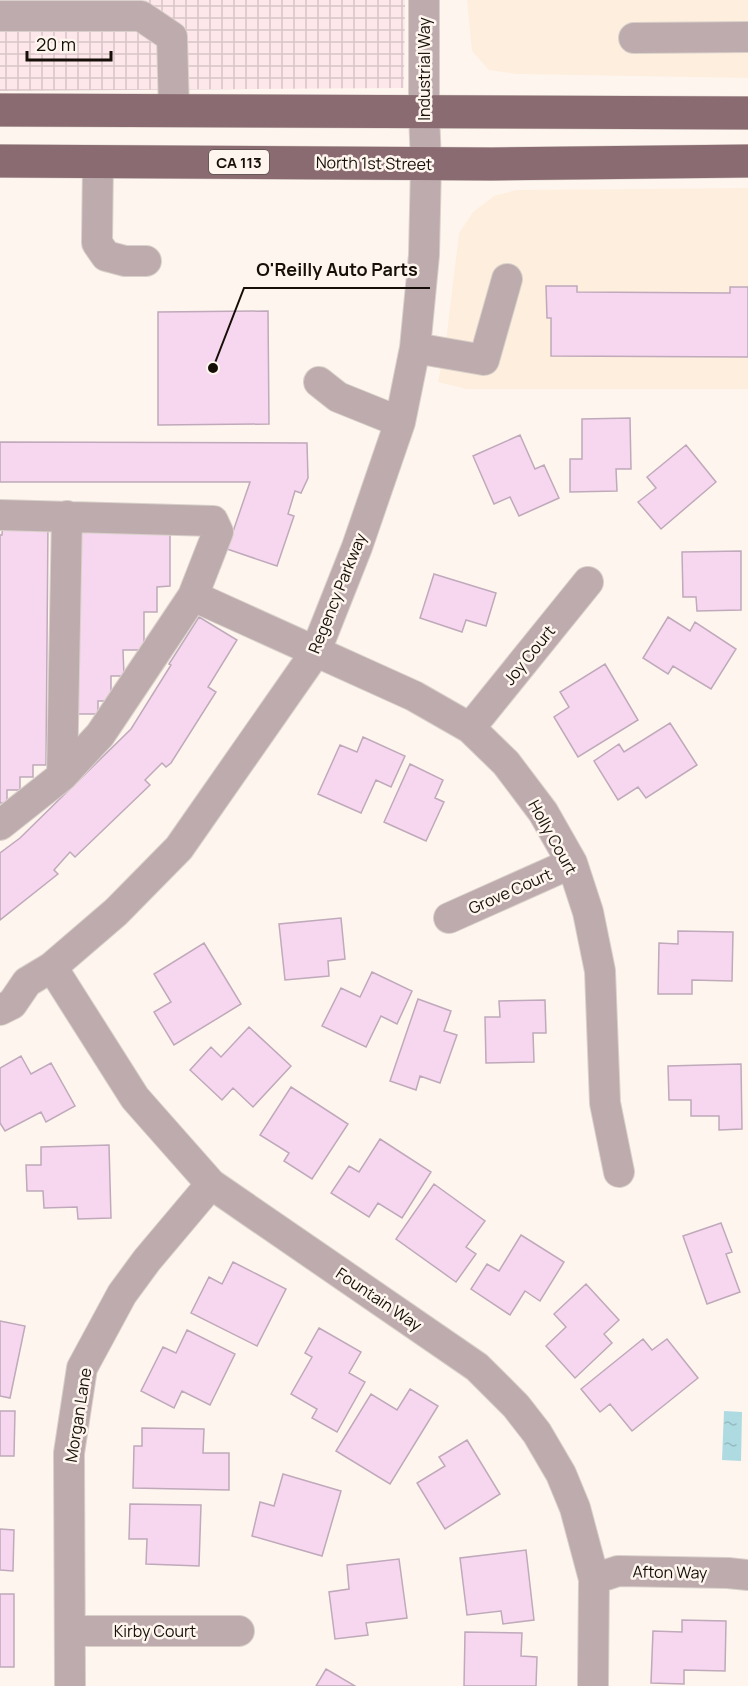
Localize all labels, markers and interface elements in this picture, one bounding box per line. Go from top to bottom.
street label: Industrial Way [413,17,435,121]
scale bar [27,24,111,62]
text: 20 m [36,32,76,56]
road number: CA 113 [209,150,269,174]
street label: North 1st Street [316,151,432,175]
callout: O'Reilly Auto Parts [244,252,430,288]
text: O'Reilly Auto Parts [256,257,418,281]
street label: Regency Parkway [303,529,371,657]
street label: Joy Court [498,621,560,689]
street label: Holly Court [523,796,583,878]
street label: Grove Court [465,863,555,919]
street label: Fountain Way [332,1262,427,1336]
street label: Morgan Lane [60,1366,96,1464]
street label: Afton Way [632,1560,708,1584]
street label: Kirby Court [114,1620,196,1642]

